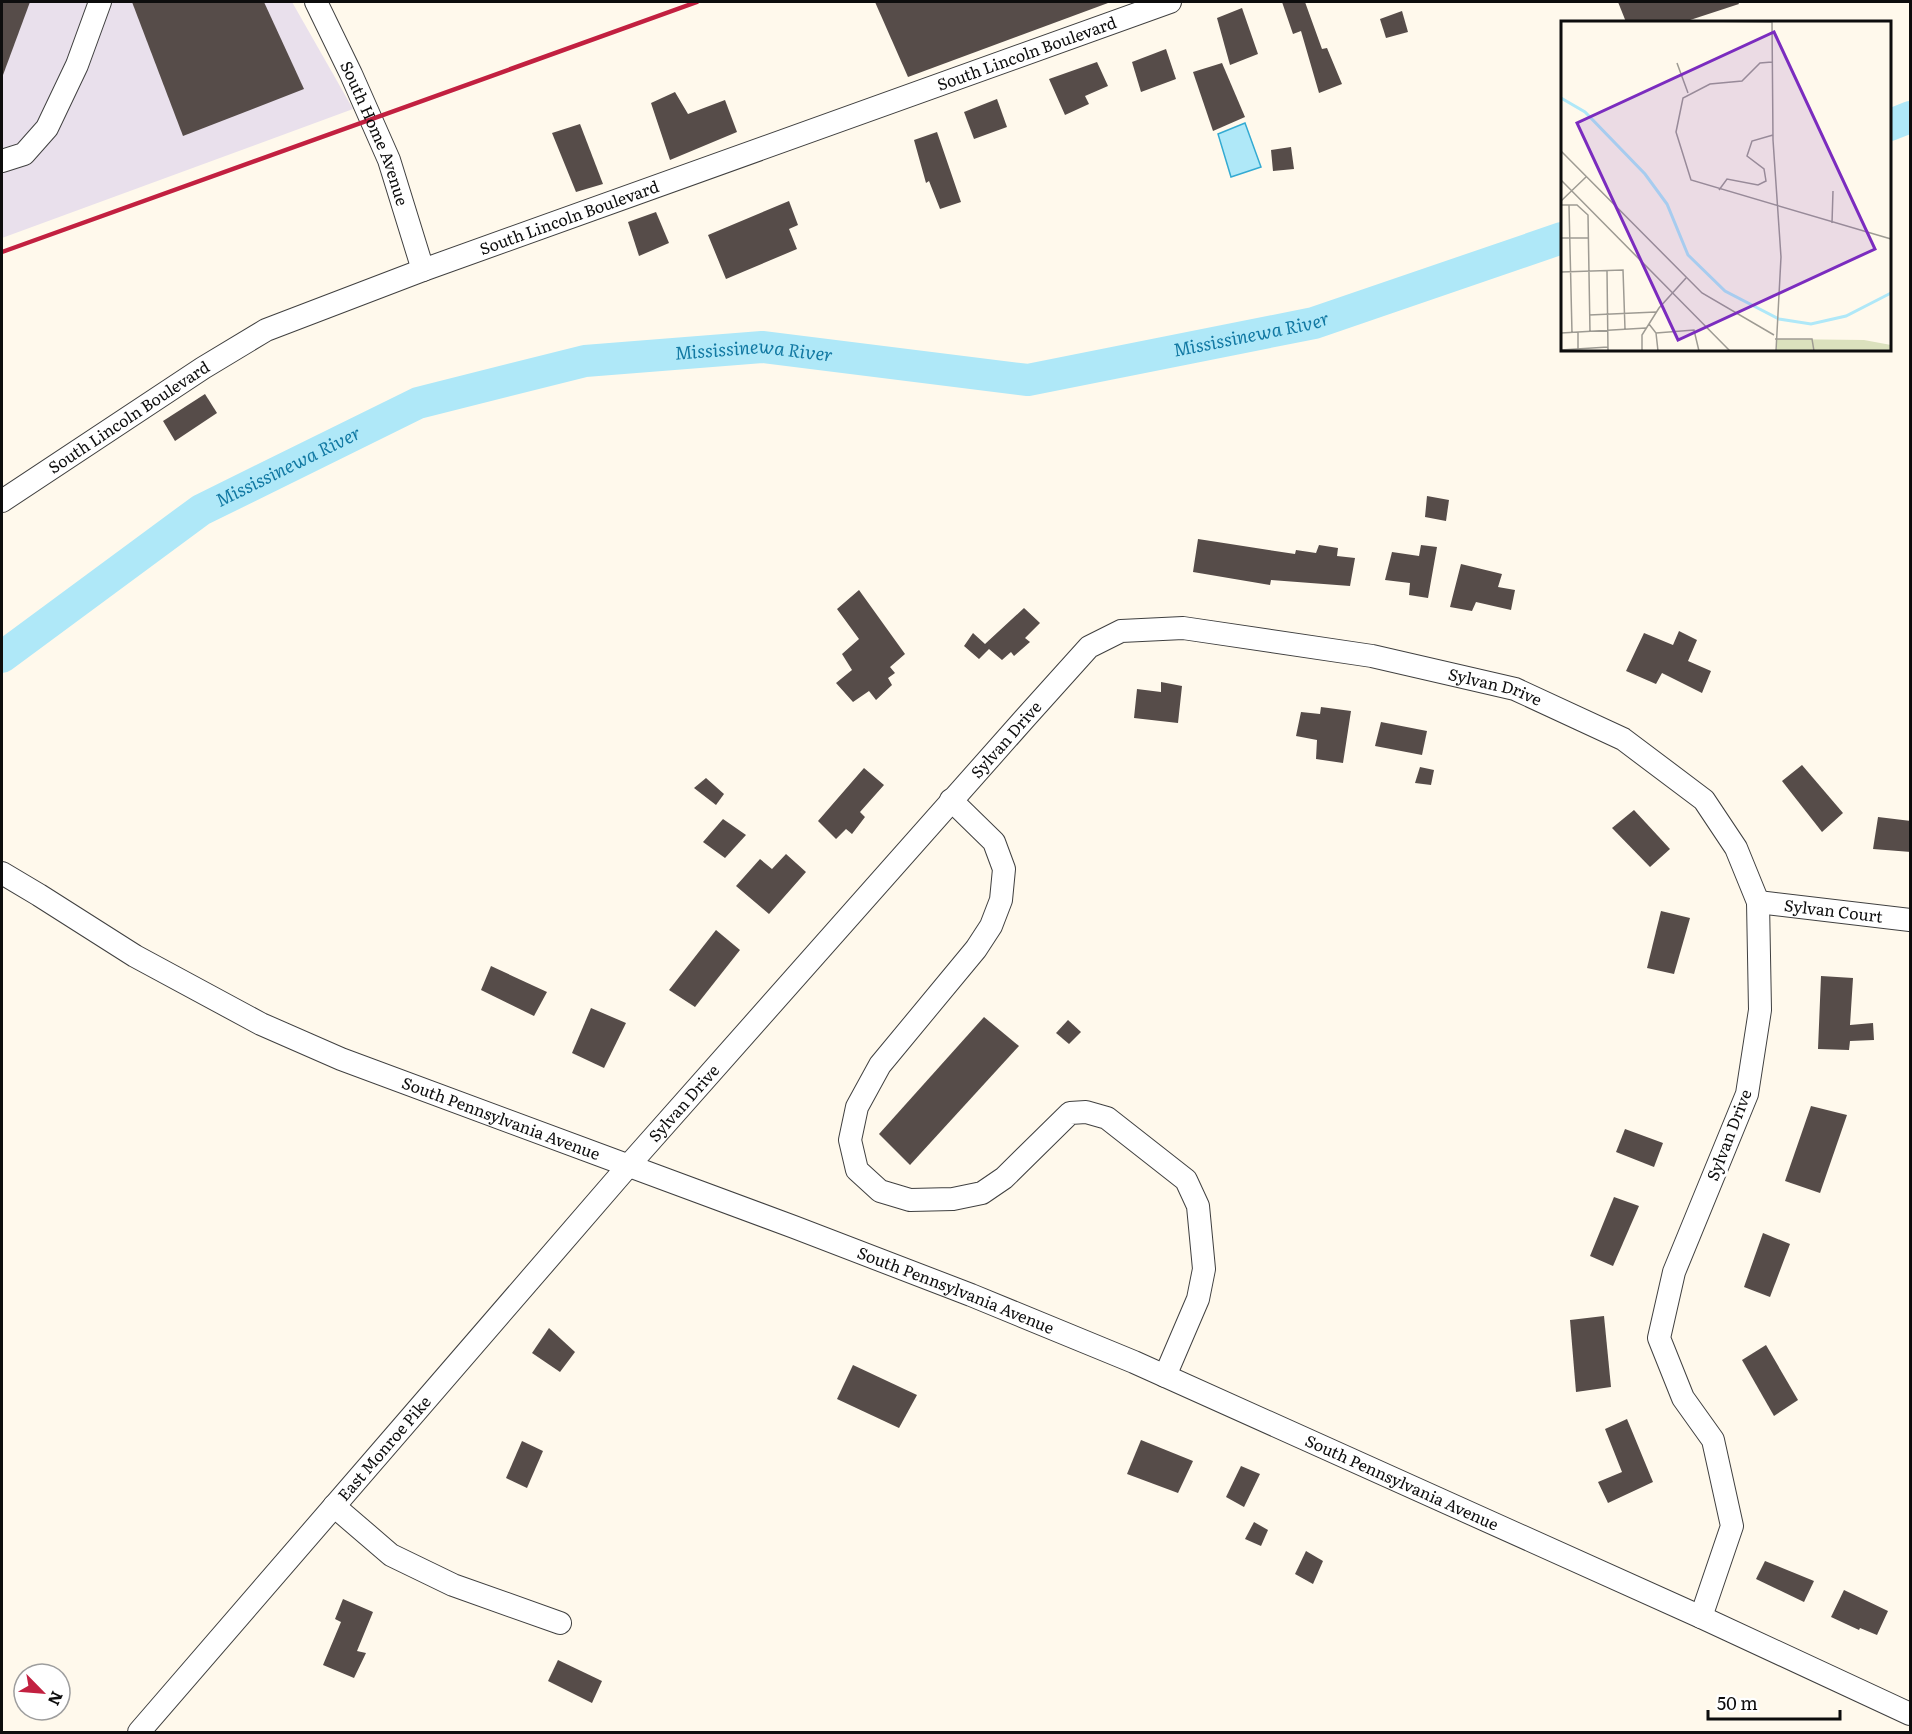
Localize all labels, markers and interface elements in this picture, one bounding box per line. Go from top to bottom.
street label: South Lincoln Boulevard [933,9,1120,96]
inset map [1561,21,1891,351]
street label: South Home Avenue [335,56,415,208]
street label: South Lincoln Boulevard [476,173,662,260]
water label: Mississinewa River [1171,304,1333,363]
water label: Mississinewa River [674,332,834,368]
street label: South Lincoln Boulevard [43,354,214,478]
water label: Mississinewa River [211,418,365,513]
street label: Sylvan Drive [1446,661,1546,711]
street label: Sylvan Drive [964,695,1046,783]
street label: Sylvan Court [1783,892,1885,928]
street label: Sylvan Drive [642,1058,724,1147]
street label: South Pennsylvania Avenue [399,1070,604,1165]
street label: Sylvan Drive [1700,1085,1757,1184]
street label: South Pennsylvania Avenue [854,1239,1058,1339]
street label: East Monroe Pike [331,1390,436,1505]
street label: South Pennsylvania Avenue [1302,1428,1503,1536]
north arrow [12,1662,72,1722]
scale bar [1708,1683,1840,1721]
text: N [43,1688,70,1710]
text: 50 m [1717,1689,1758,1716]

